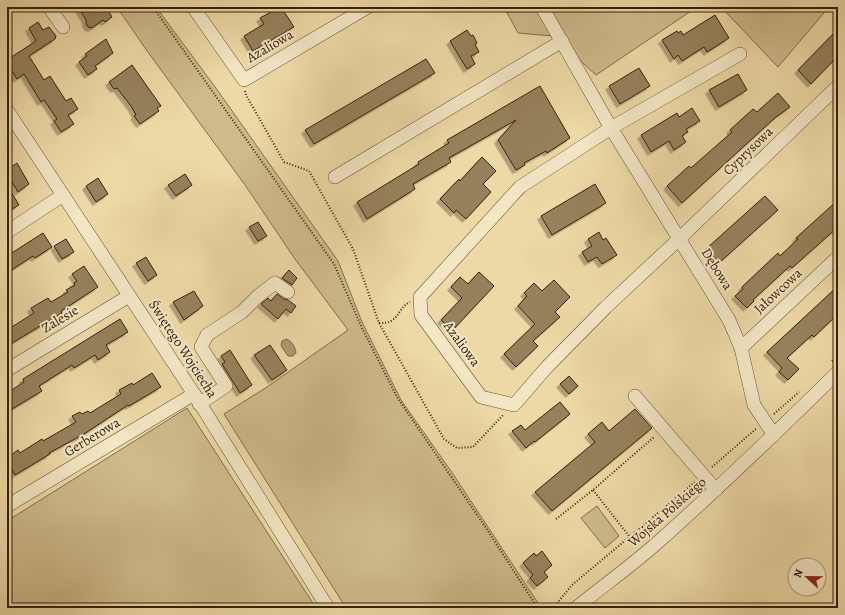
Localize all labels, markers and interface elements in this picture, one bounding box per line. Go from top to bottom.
street label: Azaliowa [242,25,297,68]
street label: Cyprysowa [719,122,777,180]
street label: Dębowa [697,244,738,294]
street label: Jałowcowa [750,263,807,318]
street label: Świętego Wojciecha [144,296,222,402]
street label: Zalesie [38,301,82,337]
street label: Azaliowa [439,317,485,371]
street label: Gerberowa [60,413,124,461]
street label: Wojska Polskiego [623,473,710,552]
north arrow [787,557,827,597]
text: N [790,567,807,580]

